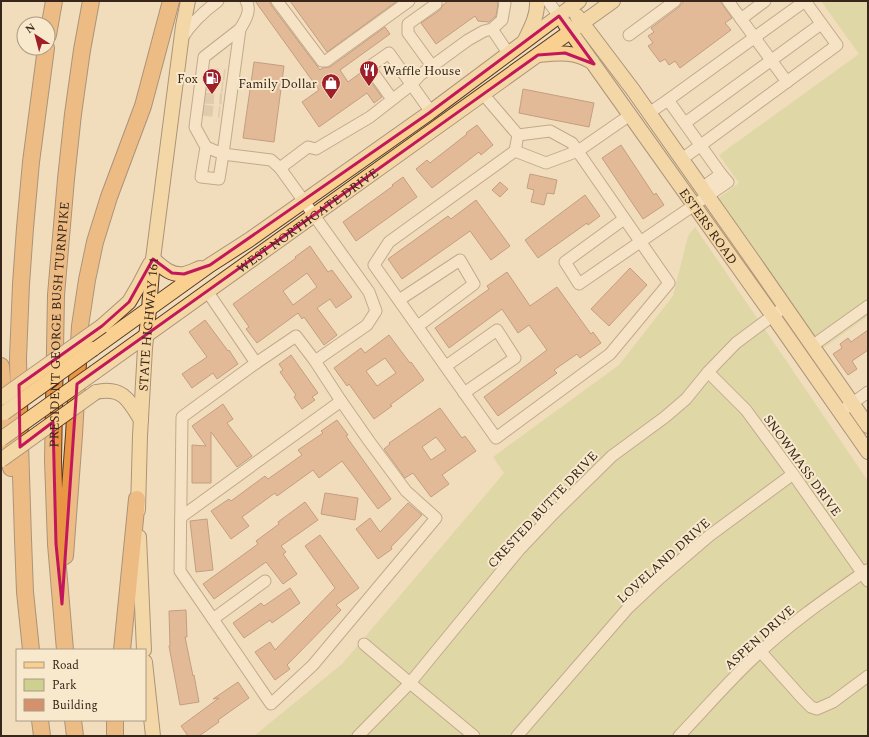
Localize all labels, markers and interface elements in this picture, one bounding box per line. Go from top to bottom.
north arrow [16,16,56,56]
text: N [22,19,39,38]
restaurant icon: Waffle House [358,59,380,87]
place label: Waffle House [383,61,461,81]
fuel station icon: Fox [201,67,223,95]
place label: Fox [177,69,199,89]
shop icon: Family Dollar [320,72,342,100]
place label: Family Dollar [238,74,317,94]
street label: WEST NORTHGATE DRIVE [233,163,383,279]
street label: ESTERS ROAD [674,184,742,269]
street label: PRESIDENT GEORGE BUSH TURNPIKE [44,201,75,448]
street label: STATE HIGHWAY 161 [134,257,164,392]
street label: SNOWMASS DRIVE [758,411,846,521]
street label: CRESTED BUTTE DRIVE [483,447,603,573]
street label: LOVELAND DRIVE [613,513,715,608]
street label: ASPEN DRIVE [720,601,799,675]
legend [16,649,146,721]
text: Road [52,656,79,675]
text: Park [52,676,77,695]
text: Building [52,696,98,715]

